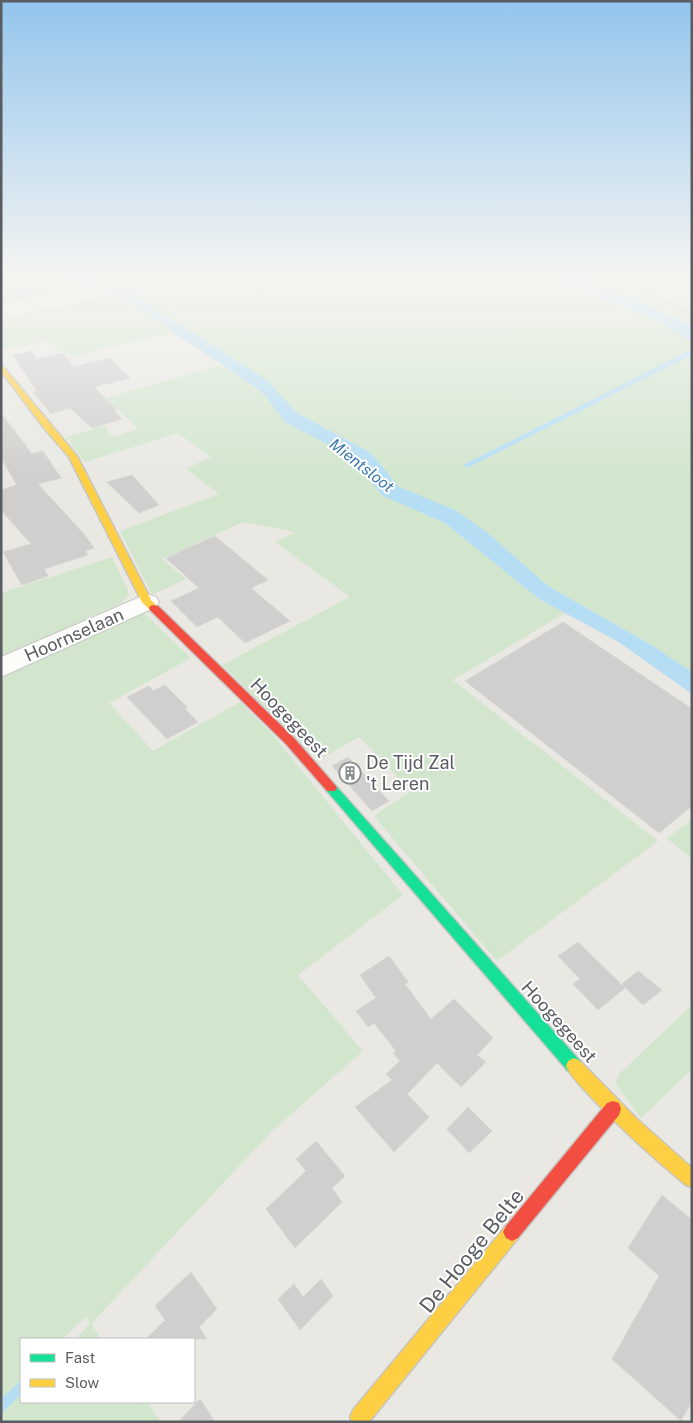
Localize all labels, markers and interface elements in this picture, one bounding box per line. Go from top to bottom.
water label: Mientsloot [326,434,398,496]
street label: Hoornselaan [21,603,127,666]
street label: Hoogegeest [246,674,332,762]
place label: De Tijd Zal 't Leren [366,752,455,794]
building icon: De Tijd Zal 't Leren [338,761,362,785]
street label: Hoogegeest [517,977,601,1067]
street label: De Hooge Belte [414,1184,529,1318]
legend [20,1338,195,1403]
text: Fast [65,1349,95,1366]
text: Slow [65,1374,100,1391]

